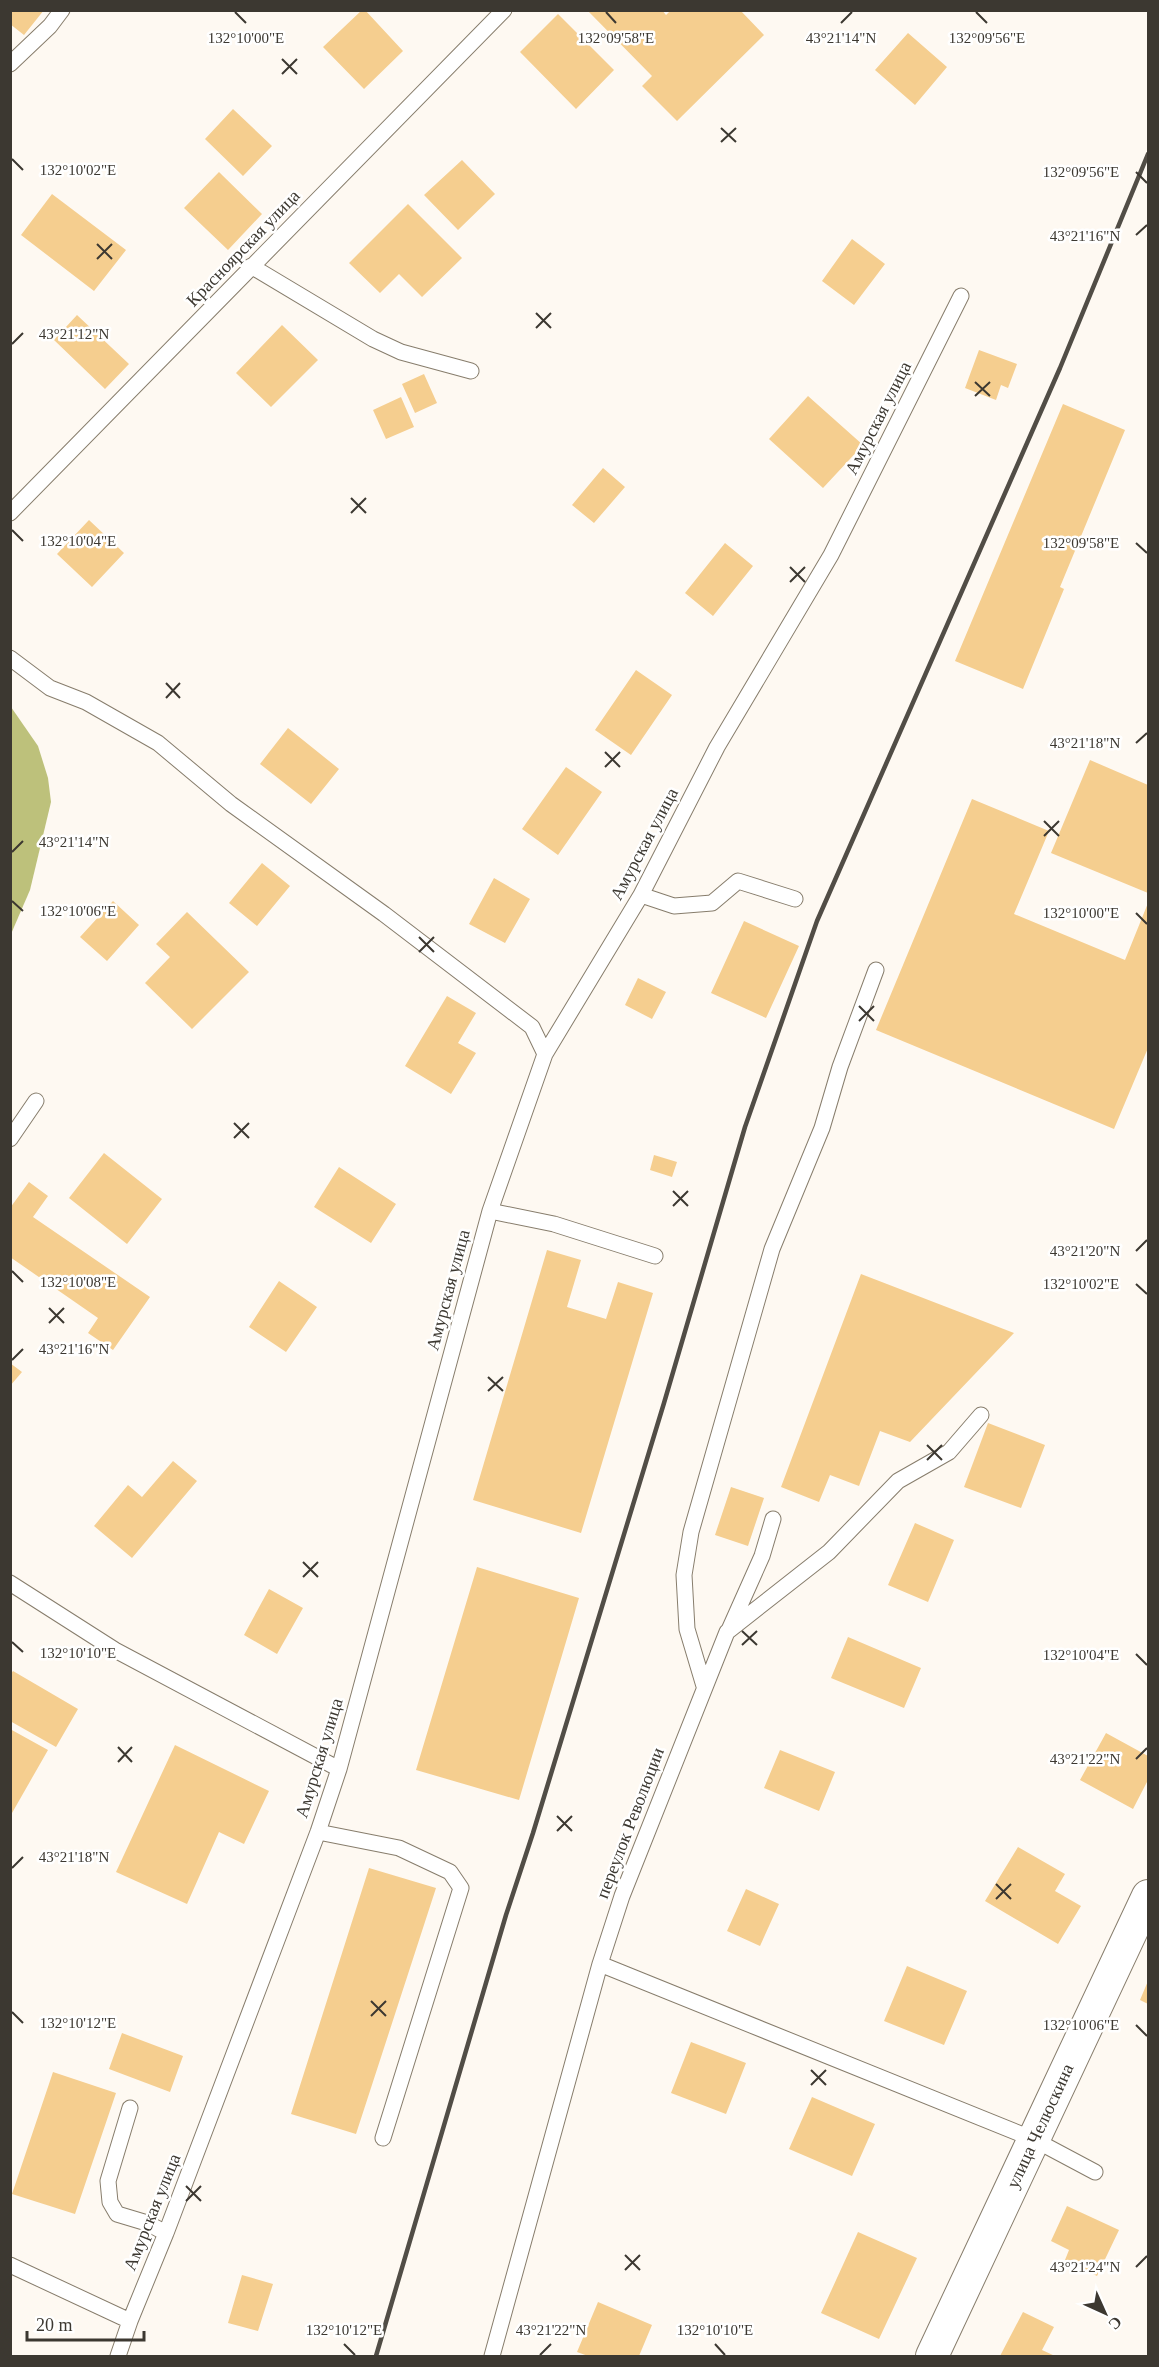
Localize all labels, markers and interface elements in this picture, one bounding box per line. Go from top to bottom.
text: 132°10'00"E [208,30,284,46]
text: 132°09'58"E [578,30,654,46]
text: 43°21'14"N [806,30,876,46]
text: 132°09'56"E [949,30,1025,46]
text: 132°10'02"E [40,162,116,178]
text: 132°09'56"E [1043,164,1119,180]
street label: Красноярская улица [182,186,304,310]
text: 43°21'16"N [1050,228,1120,244]
text: 43°21'12"N [39,326,109,342]
street label: Амурская улица [841,358,915,478]
text: 132°10'04"E [40,533,116,549]
text: 132°09'58"E [1043,535,1119,551]
text: 43°21'18"N [1050,735,1120,751]
street label: Амурская улица [606,785,682,903]
text: 43°21'14"N [39,834,109,850]
text: 132°10'06"E [40,903,116,919]
text: 132°10'00"E [1043,905,1119,921]
street label: Амурская улица [422,1227,474,1353]
text: 43°21'20"N [1050,1243,1120,1259]
text: 132°10'08"E [40,1274,116,1290]
text: 132°10'02"E [1043,1276,1119,1292]
text: 43°21'16"N [39,1341,109,1357]
text: 132°10'10"E [40,1645,116,1661]
text: 132°10'04"E [1043,1647,1119,1663]
street label: Амурская улица [291,1696,347,1820]
street label: переулок Революции [592,1744,668,1901]
text: 43°21'22"N [1050,1751,1120,1767]
text: 43°21'18"N [39,1849,109,1865]
text: 132°10'12"E [40,2015,116,2031]
text: 132°10'06"E [1043,2017,1119,2033]
street label: улица Челюскина [1002,2061,1078,2191]
street label: Амурская улица [119,2151,185,2273]
text: 43°21'24"N [1050,2259,1120,2275]
north arrow [1075,2283,1135,2343]
scale bar [27,2304,144,2342]
text: С [1105,2313,1125,2333]
text: 20 m [36,2315,73,2335]
text: 132°10'12"E [306,2322,382,2338]
text: 43°21'22"N [516,2322,586,2338]
text: 132°10'10"E [677,2322,753,2338]

